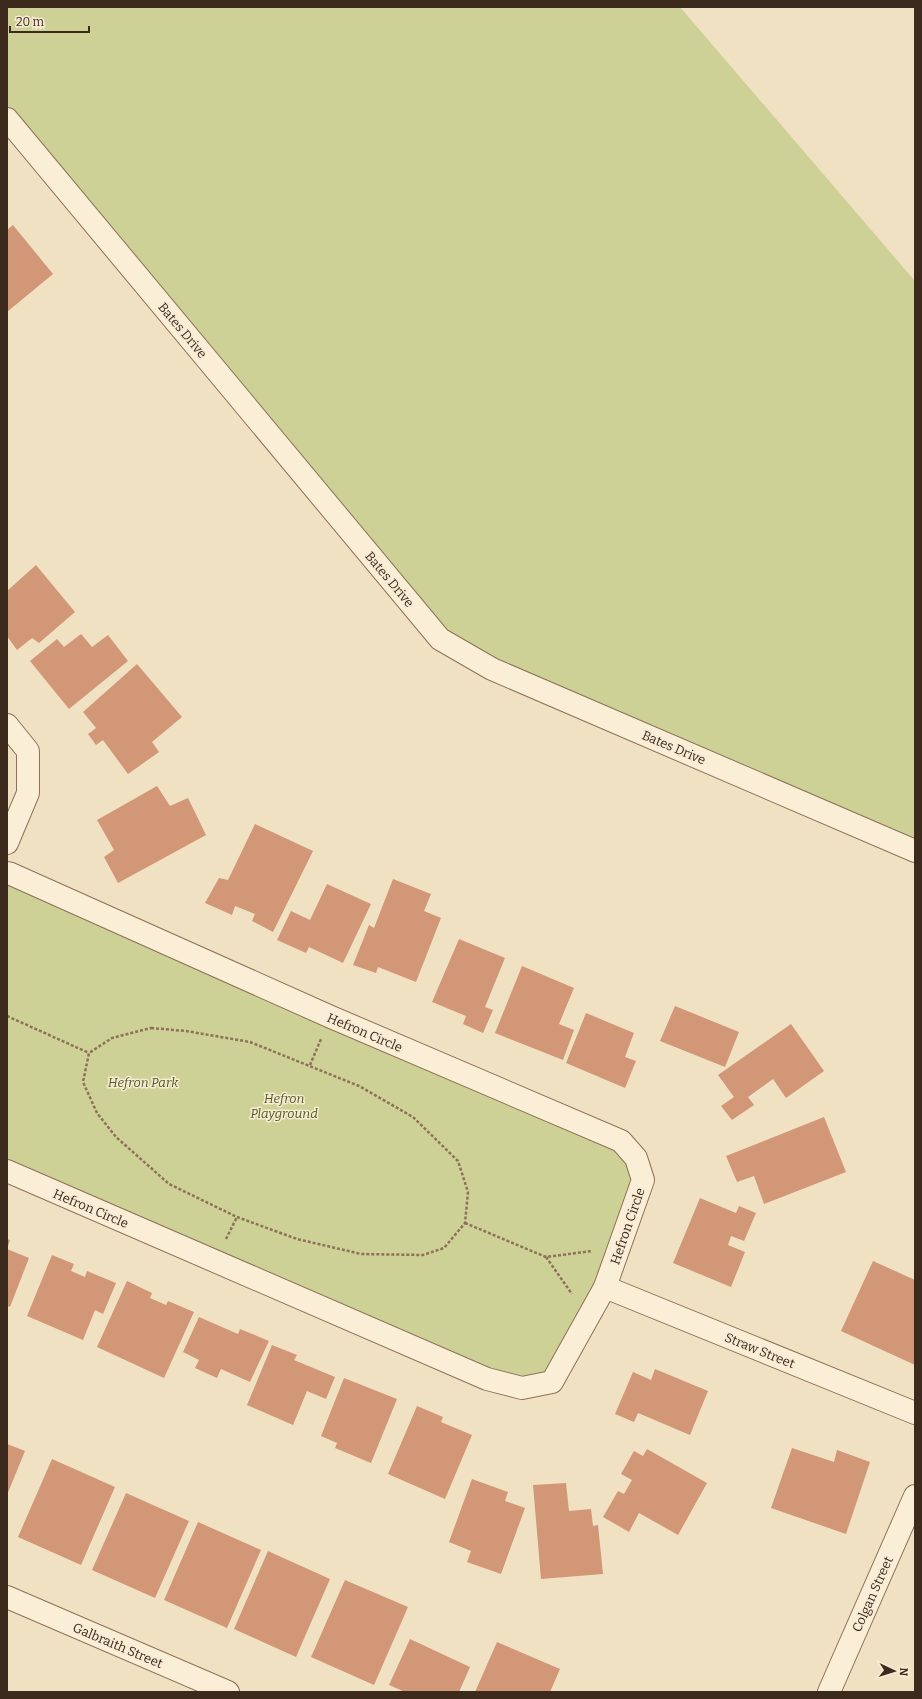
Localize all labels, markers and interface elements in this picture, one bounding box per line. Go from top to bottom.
scale bar [10,8,89,34]
text: 20 m [16,15,45,29]
street label: Bates Drive [155,300,210,361]
street label: Bates Drive [362,549,417,610]
street label: Bates Drive [640,727,708,768]
street label: Hefron Circle [325,1010,405,1055]
park label: Hefron Park [108,1075,179,1090]
park label: Hefron Playground [250,1091,318,1121]
street label: Hefron Circle [51,1186,131,1231]
street label: Hefron Circle [607,1186,648,1267]
street label: Straw Street [723,1330,797,1371]
street label: Colgan Street [849,1554,896,1634]
street label: Galbraith Street [71,1620,165,1671]
north arrow [874,1651,914,1691]
text: N [897,1667,910,1677]

